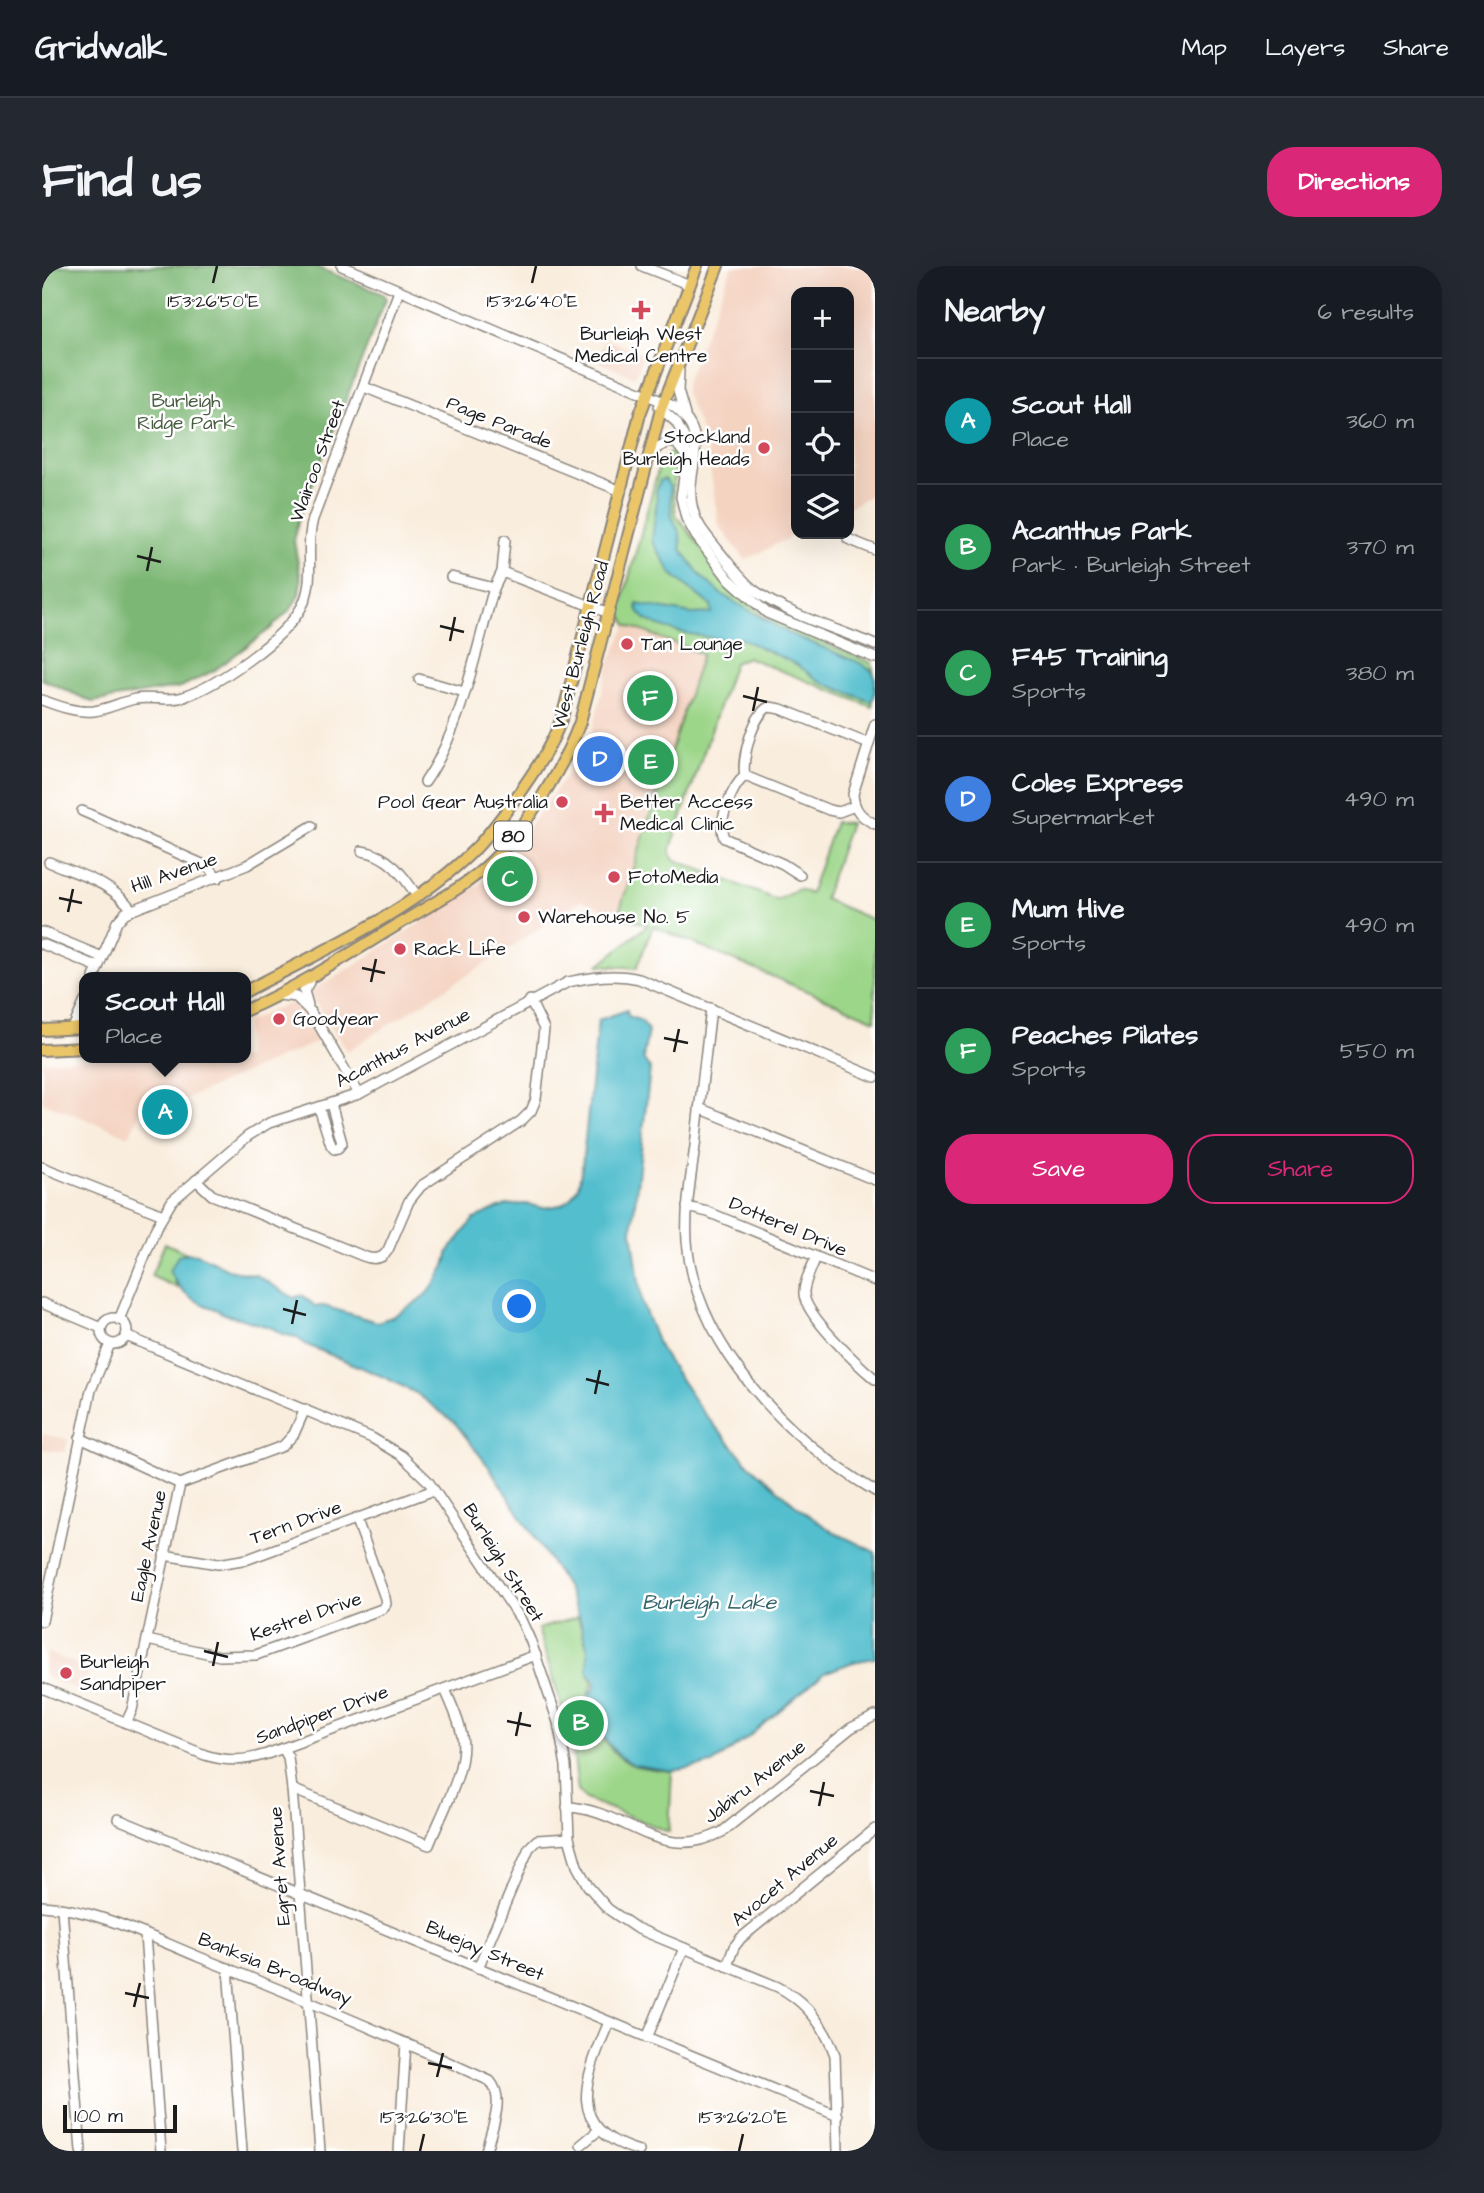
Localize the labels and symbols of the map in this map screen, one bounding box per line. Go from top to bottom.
text: 153°26'50"E [167,289,259,314]
text: 153°26'40"E [486,289,578,314]
marker: Burleigh West Medical Centre [631,300,651,320]
place label: Burleigh West Medical Centre [575,321,707,370]
park label: Burleigh Ridge Park [137,388,235,438]
street label: Page Parade [442,390,556,457]
street label: Wairoo Street [283,396,353,526]
place label: Stockland Burleigh Heads [623,424,750,474]
marker: Stockland Burleigh Heads [756,440,772,456]
street label: West Burleigh Road [546,558,617,732]
place label: Tan Lounge [641,631,743,659]
marker: Tan Lounge [619,636,635,652]
pin: F [627,672,673,724]
pin: D [577,733,623,785]
pin: E [628,736,674,788]
place label: Pool Gear Australia [378,789,548,816]
place label: Better Access Medical Clinic [620,789,753,838]
marker: Pool Gear Australia [554,794,570,810]
marker: Better Access Medical Clinic [594,803,614,823]
road number: 80 [494,822,532,850]
street label: Hill Avenue [127,846,221,900]
pin: C [487,853,533,905]
place label: FotoMedia [628,864,719,891]
marker: FotoMedia [606,869,622,885]
place label: Warehouse No. 5 [538,904,690,931]
marker: Warehouse No. 5 [516,909,532,925]
place label: Rack Life [414,936,506,963]
marker: Rack Life [392,941,408,957]
street label: Acanthus Avenue [331,1001,475,1095]
place label: Goodyear [293,1006,379,1034]
marker: Goodyear [271,1011,287,1027]
pin: A [142,1086,188,1138]
street label: Dotterel Drive [725,1190,851,1264]
your location [502,1289,536,1323]
street label: Eagle Avenue [124,1488,175,1604]
street label: Tern Drive [246,1494,346,1552]
street label: Burleigh Street [455,1499,550,1628]
street label: Kestrel Drive [247,1585,365,1649]
water label: Burleigh Lake [642,1588,778,1618]
place label: Burleigh Sandpiper [80,1649,166,1698]
marker: Burleigh Sandpiper [58,1665,74,1681]
street label: Sandpiper Drive [252,1678,392,1752]
pin: B [558,1697,604,1749]
street label: Jabiru Avenue [698,1734,812,1830]
street label: Egret Avenue [262,1806,299,1926]
street label: Avocet Avenue [726,1827,844,1933]
street label: Bluejay Street [421,1914,549,1989]
street label: Banksia Broadway [194,1926,356,2013]
scale bar [63,2102,177,2134]
text: 153°26'30"E [380,2105,468,2130]
text: 153°26'20"E [698,2105,788,2130]

